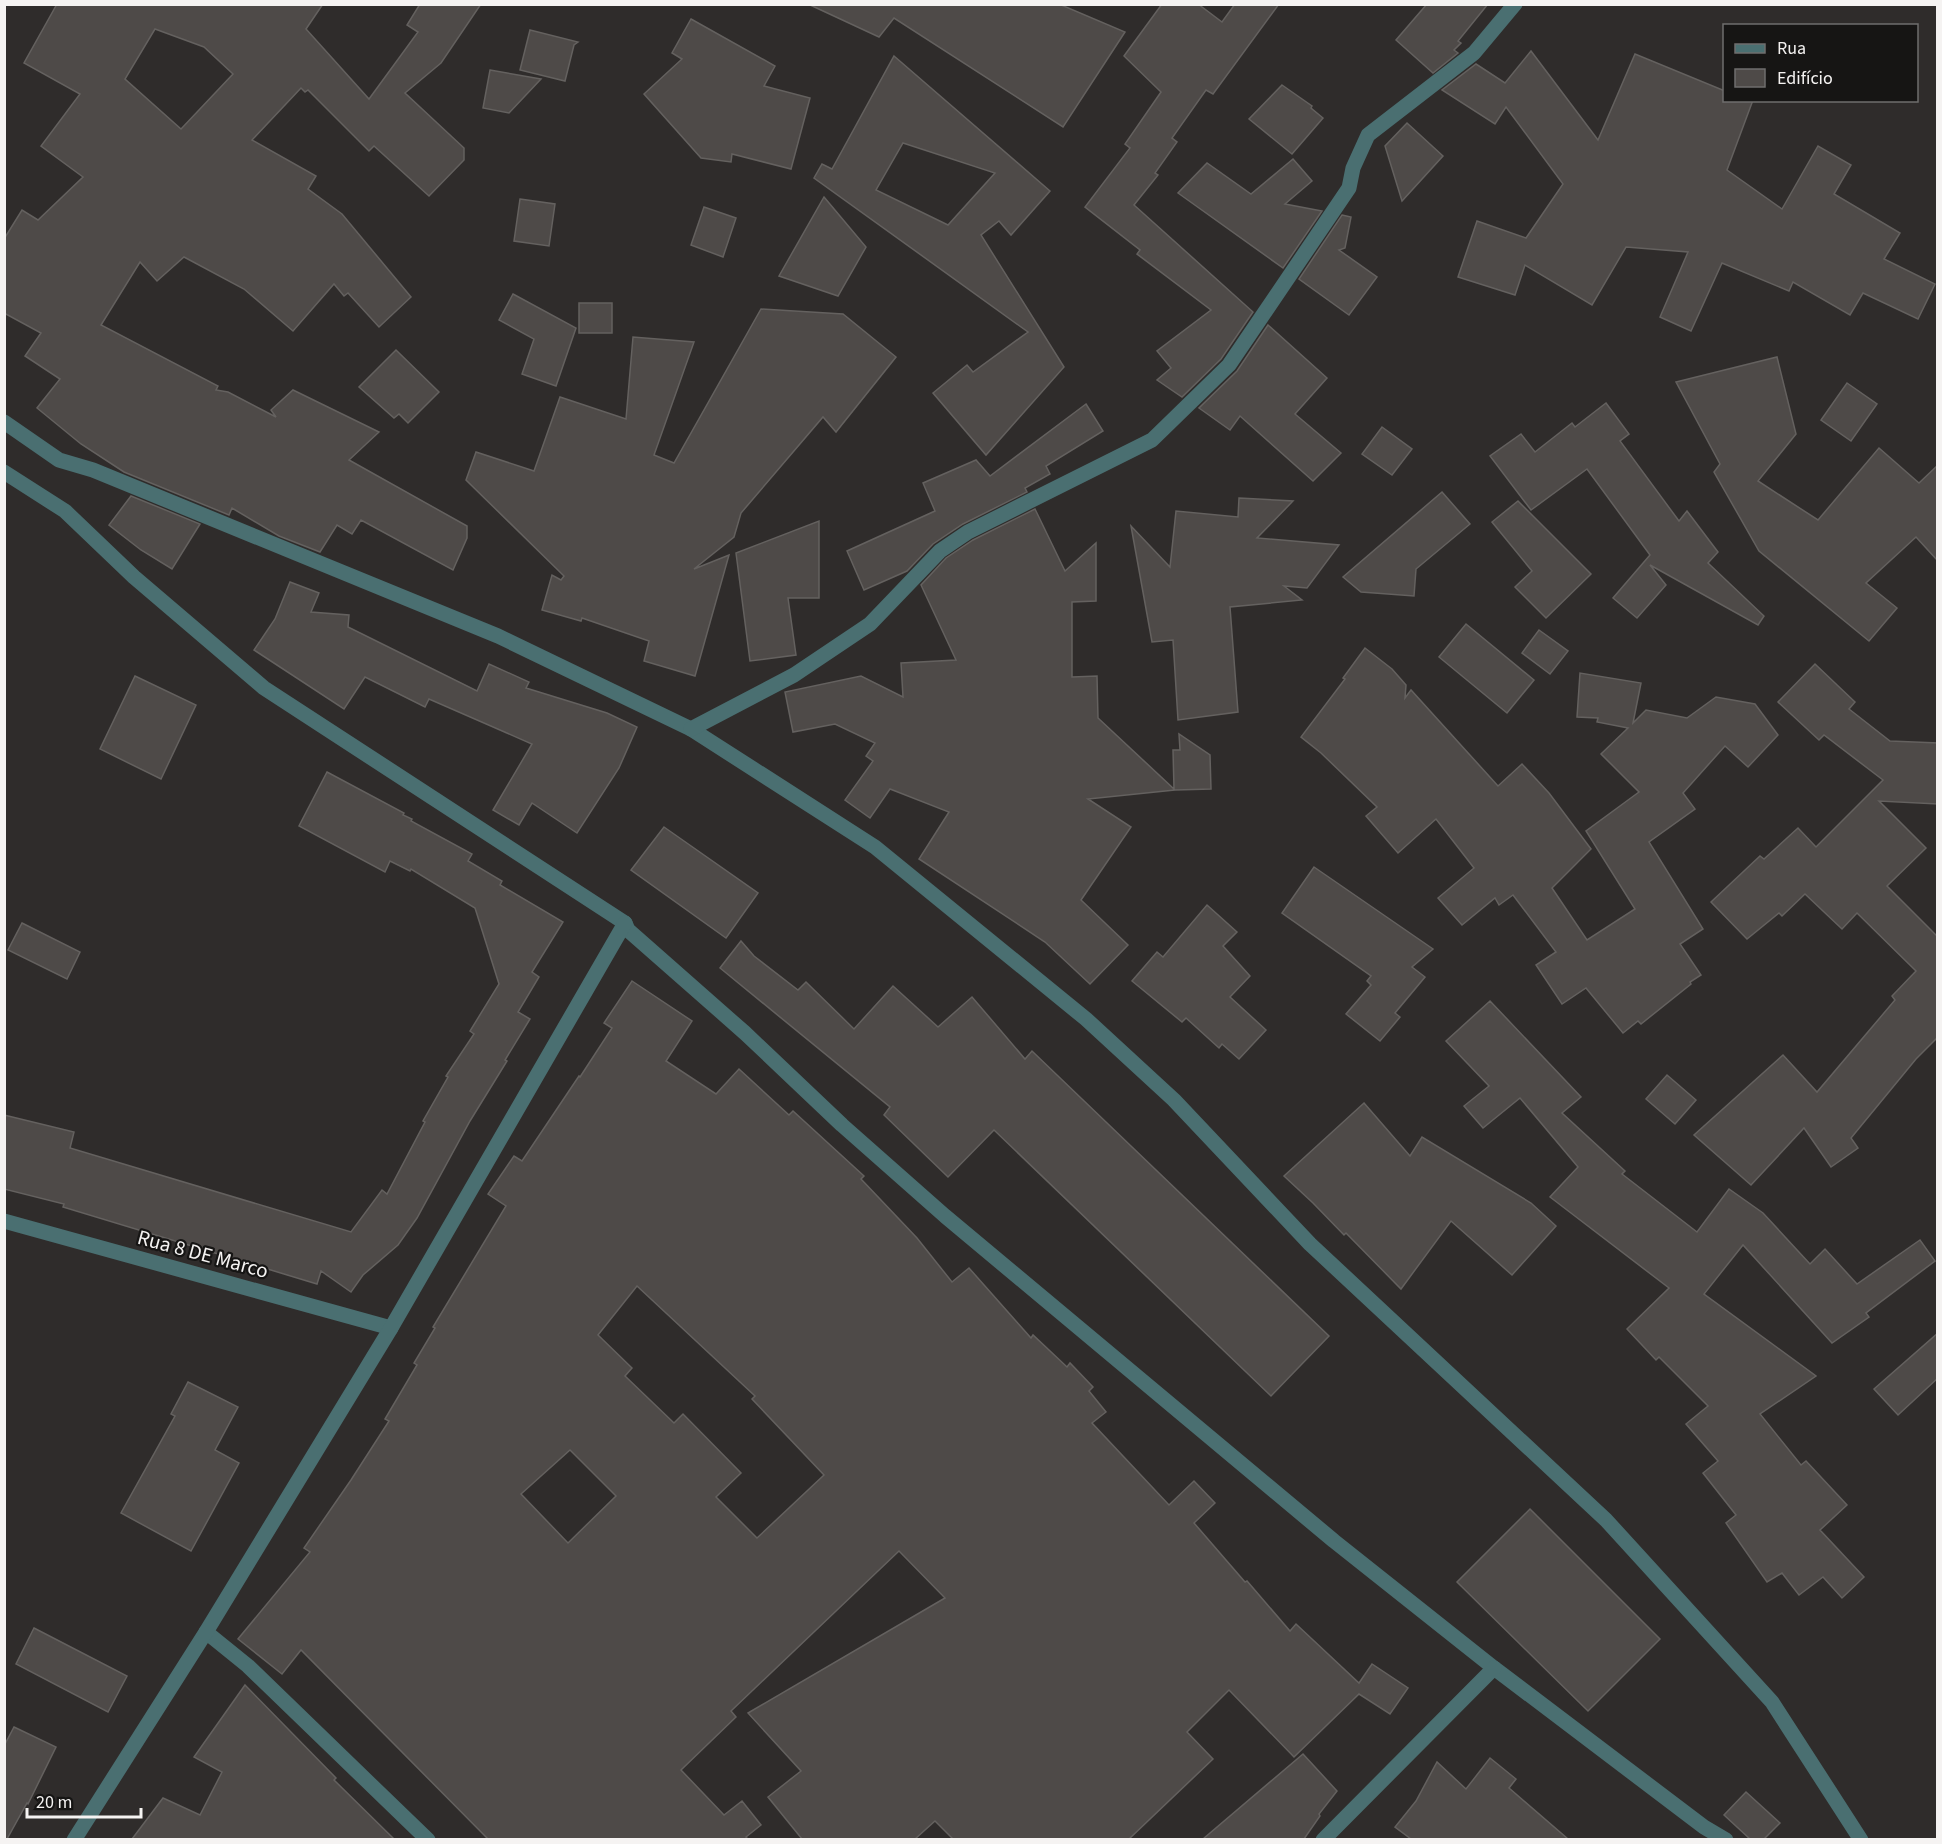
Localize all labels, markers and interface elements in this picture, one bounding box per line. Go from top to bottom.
legend [1723,24,1918,102]
text: Rua [1777,36,1806,61]
text: Edifício [1777,66,1833,91]
street label: Rua 8 DE Marco [134,1222,272,1286]
scale bar [27,1781,141,1819]
text: 20 m [36,1790,72,1815]

